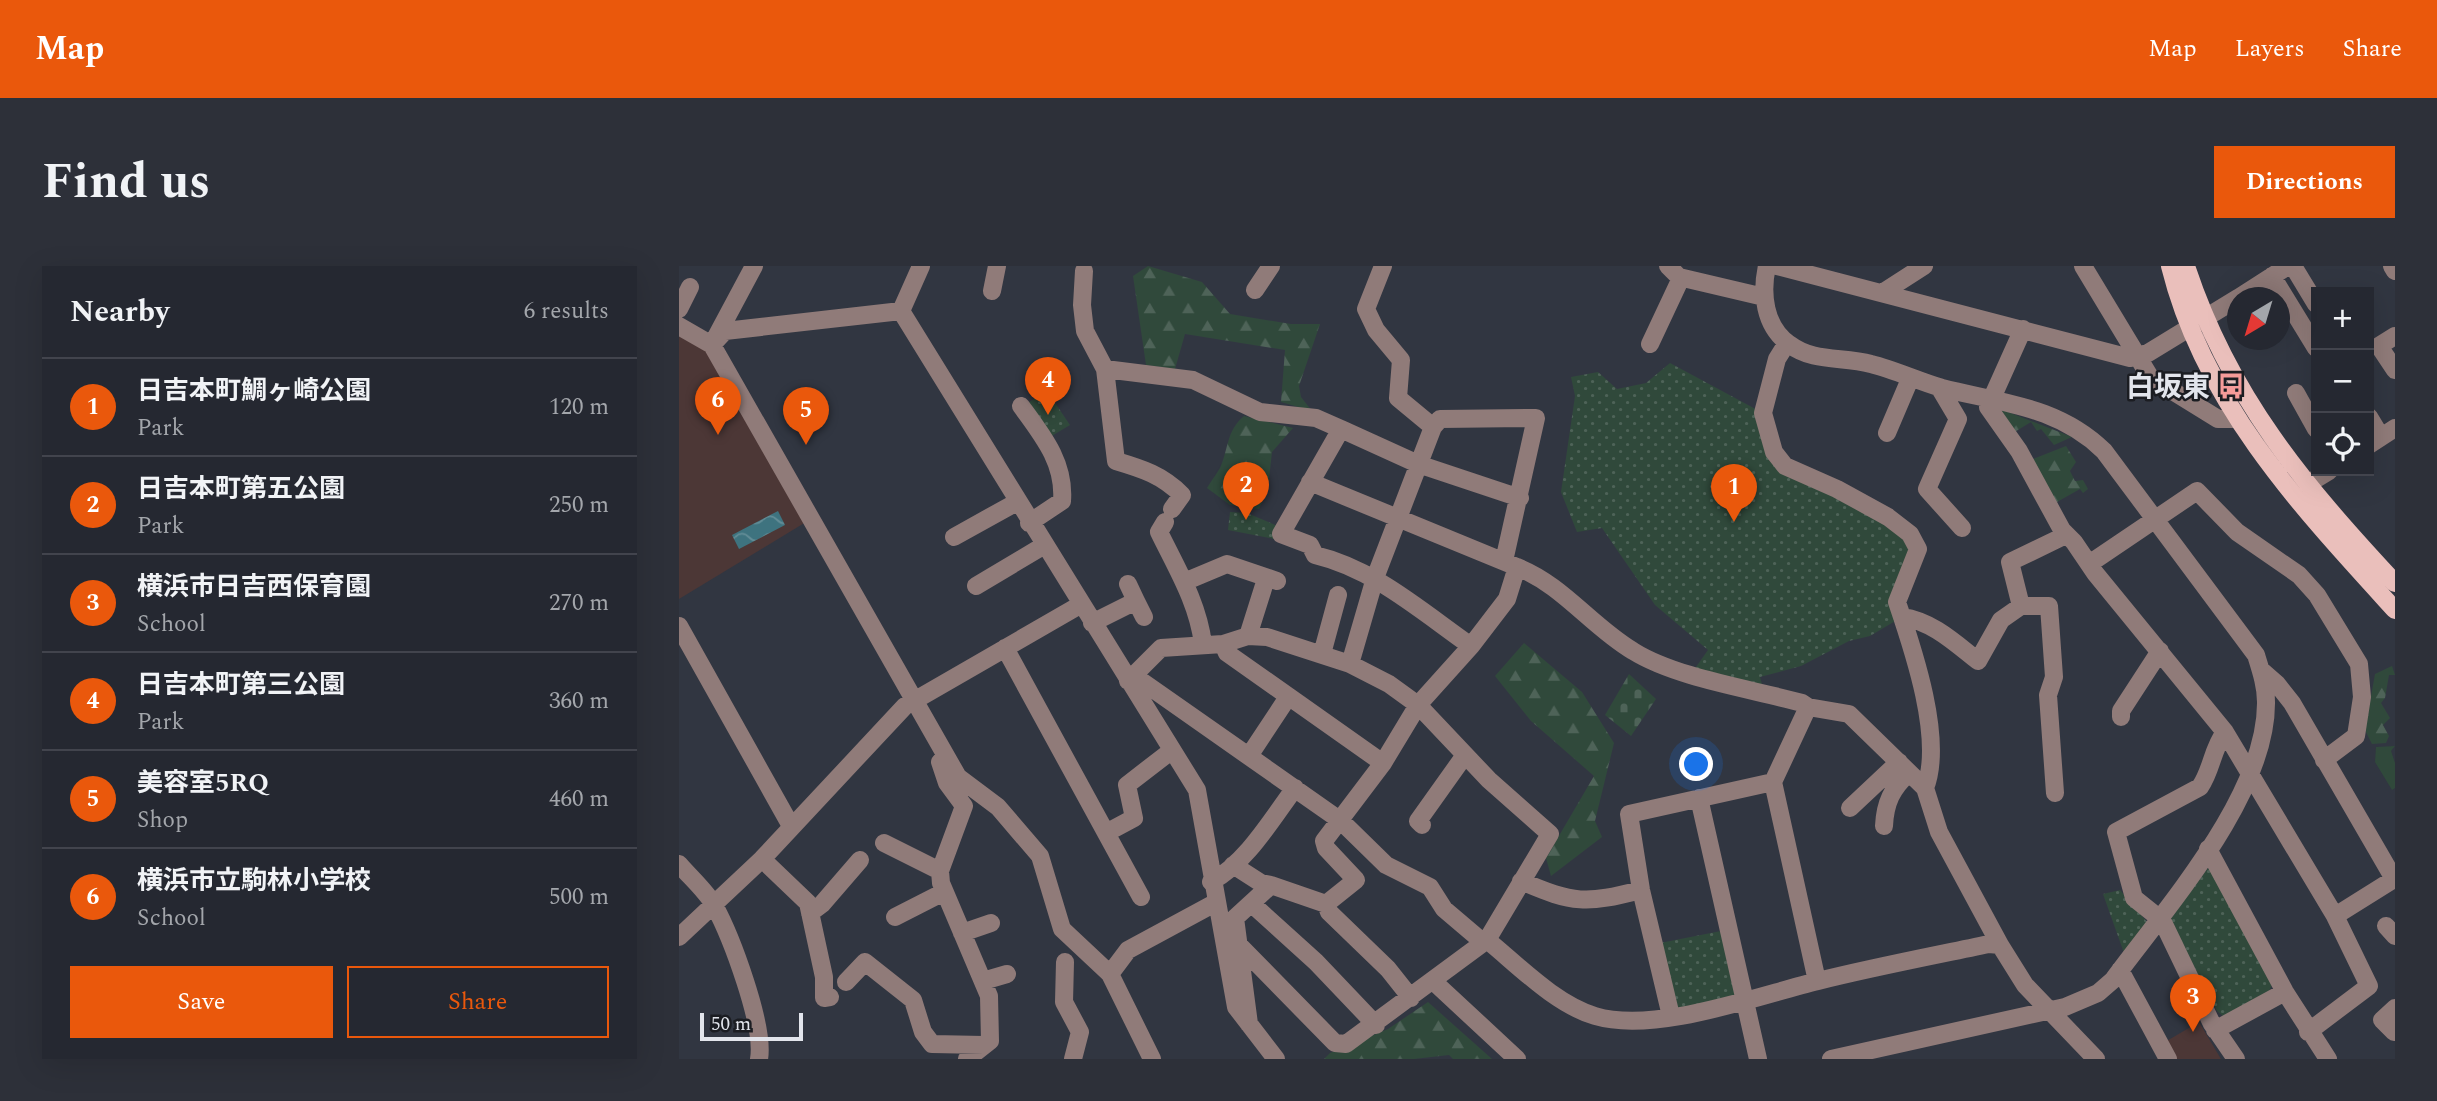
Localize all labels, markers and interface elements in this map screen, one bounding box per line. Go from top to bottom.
text: Map [35,24,104,74]
text: Map [2148,31,2197,67]
text: Layers [2235,31,2305,67]
text: Share [2343,31,2402,67]
text: Find us [42,145,210,220]
button: Directions [2214,146,2395,218]
north arrow [2227,287,2290,350]
map controls [2311,287,2374,476]
button: + [2311,287,2374,350]
text: Nearby [70,289,169,335]
text: 6 results [524,294,609,329]
button: − [2311,350,2374,413]
pin: 4 [1025,357,1071,415]
place label: 白坂東 [2126,366,2210,409]
text: 日吉本町鯛ヶ崎公園 [137,371,371,411]
bus stop icon: 白坂東 [2216,371,2246,401]
pin: 6 [695,377,741,435]
pin: 5 [783,387,829,445]
text: 1 [87,390,99,425]
text: 120 m [549,390,609,425]
text: Park [137,411,184,446]
button: locate [2311,413,2374,476]
pin: 2 [1223,462,1269,520]
pin: 1 [1711,464,1757,522]
text: 日吉本町第五公園 [137,469,345,509]
text: 2 [87,488,99,523]
text: 250 m [549,488,609,523]
text: Park [137,509,184,544]
text: 横浜市日吉西保育園 [137,567,371,607]
text: 3 [87,586,99,621]
text: 270 m [549,586,609,621]
text: School [137,607,206,642]
text: 日吉本町第三公園 [137,665,345,705]
text: 4 [87,684,99,719]
text: 360 m [549,684,609,719]
text: Park [137,705,184,740]
your location [1679,747,1713,781]
text: 美容室5RQ [137,763,269,803]
text: 5 [87,782,99,817]
text: 460 m [549,782,609,817]
text: Shop [137,803,188,838]
text: 横浜市立駒林小学校 [137,861,371,901]
text: 6 [87,880,99,915]
text: 500 m [549,880,609,915]
text: School [137,901,206,936]
button: Save [70,966,333,1038]
button: Share [347,966,609,1038]
pin: 3 [2170,974,2216,1032]
scale bar [700,1010,803,1042]
text: 50 m [711,1010,751,1039]

